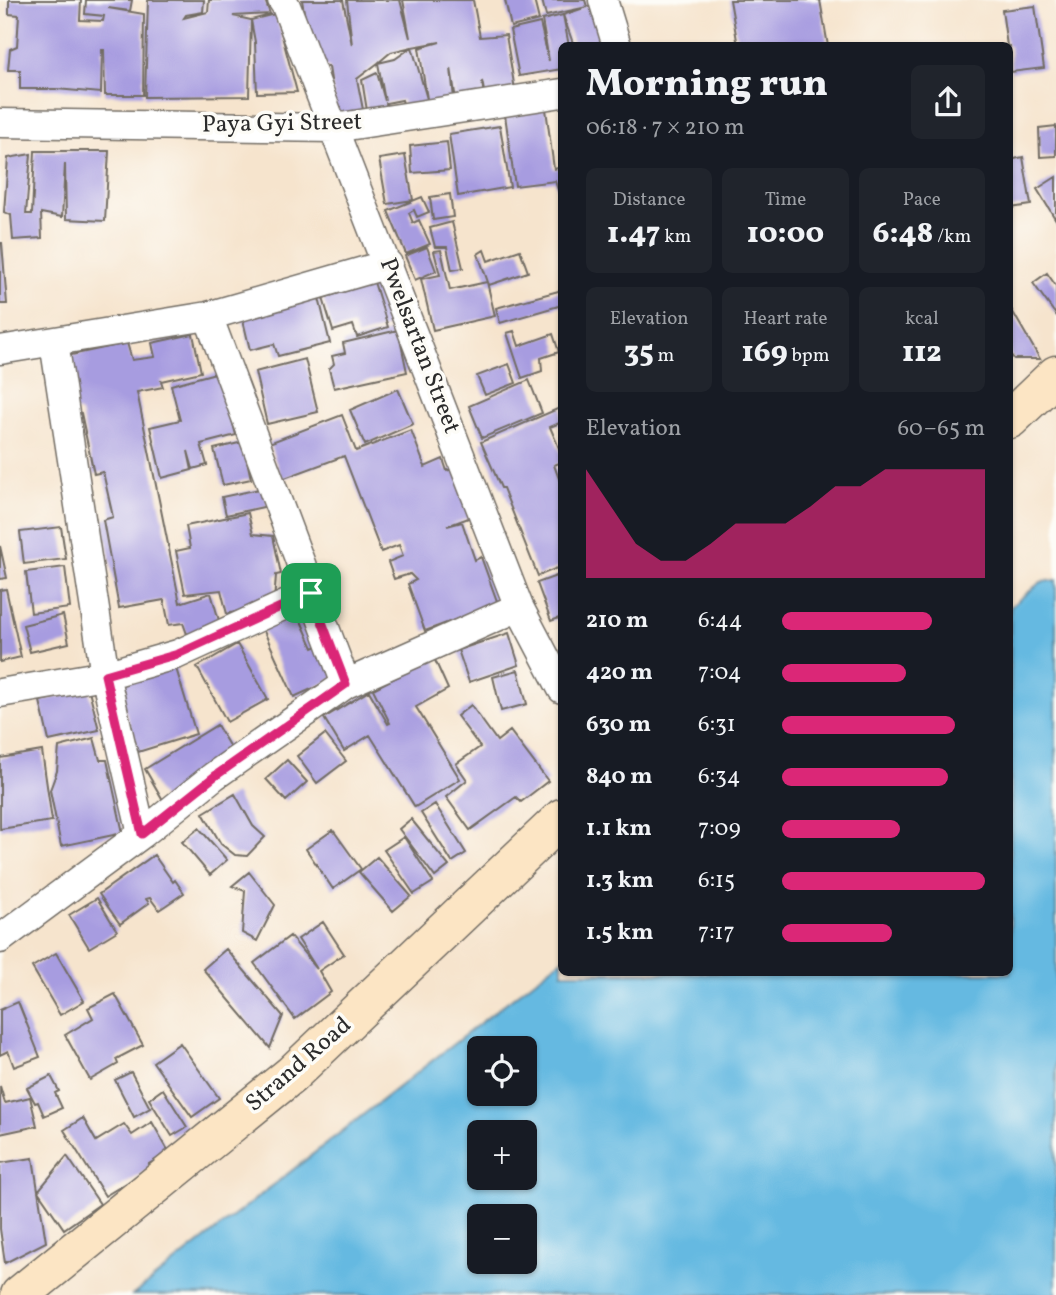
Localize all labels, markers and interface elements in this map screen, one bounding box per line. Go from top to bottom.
text: Morning run [586,59,828,112]
button: share [911,65,985,139]
street label: Paya Gyi Street [202,106,362,142]
text: 06:18 · 7 × 210 m [586,112,745,144]
text: Distance [613,187,686,213]
text: Time [765,187,806,213]
text: Pace [903,187,941,213]
text: 1.47 [607,213,660,255]
text: 10:00 [747,213,824,255]
text: 6:48 [872,213,933,255]
text: km [660,224,691,250]
text: /km [933,224,971,250]
street label: Pwelsartan Street [370,253,468,439]
text: Elevation [610,306,689,332]
text: Heart rate [744,306,827,332]
text: kcal [905,306,939,332]
text: 35 [624,332,654,374]
text: 169 [741,332,788,374]
text: 112 [902,332,942,374]
text: m [654,343,674,369]
text: bpm [788,343,830,369]
text: Elevation [586,413,682,445]
text: 60–65 m [897,413,985,445]
pin [281,563,341,623]
icon: arrive [292,574,330,612]
text: 210 m [586,605,648,637]
text: 6:44 [698,605,743,637]
text: 420 m [586,657,653,689]
text: 7:04 [698,657,742,689]
text: 630 m [586,709,651,741]
text: 6:31 [698,709,736,741]
text: 840 m [586,761,652,793]
text: 6:34 [698,761,741,793]
text: 1.1 km [586,813,652,845]
text: 7:09 [698,813,741,845]
text: 1.3 km [586,865,654,897]
text: 6:15 [698,865,735,897]
text: 1.5 km [586,917,653,949]
text: 7:17 [698,917,735,949]
street label: Strand Road [239,1009,359,1121]
map controls [467,1036,537,1274]
button: locate [467,1036,537,1106]
button: + [467,1120,537,1190]
button: − [467,1204,537,1274]

